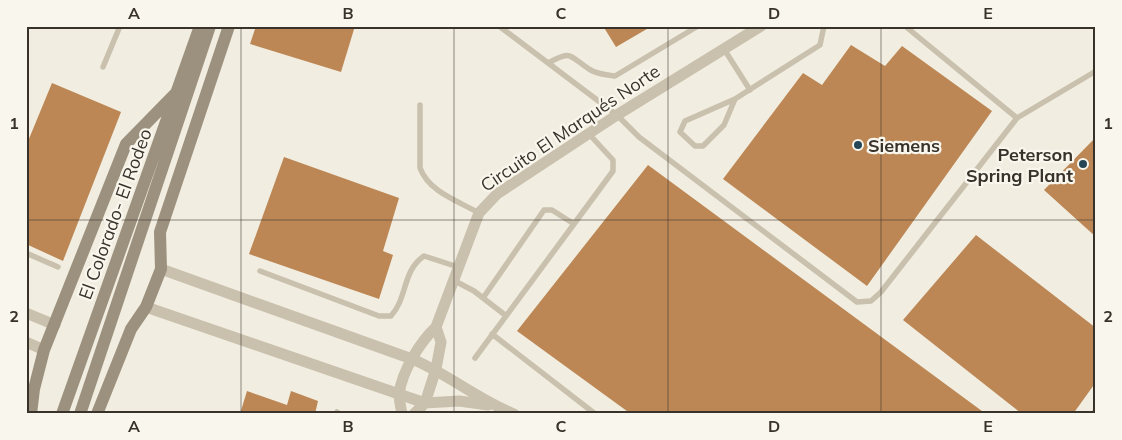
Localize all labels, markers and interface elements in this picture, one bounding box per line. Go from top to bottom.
text: A [128,3,140,23]
text: B [342,3,354,23]
text: C [556,3,567,23]
text: D [768,3,780,23]
text: E [983,3,993,23]
street label: Circuito El Marqués Norte [476,59,664,197]
text: 1 [9,113,19,133]
text: 1 [1103,113,1113,133]
street label: El Colorado- El Rodeo [73,125,157,303]
place label: Siemens [868,134,940,157]
marker: Siemens [852,139,864,151]
place label: Peterson Spring Plant [966,143,1073,187]
marker: Peterson Spring Plant [1077,158,1089,170]
text: 2 [9,306,19,326]
text: 2 [1103,306,1113,326]
text: A [128,416,140,436]
text: B [342,416,354,436]
text: C [556,416,567,436]
text: D [768,416,780,436]
text: E [983,416,993,436]

